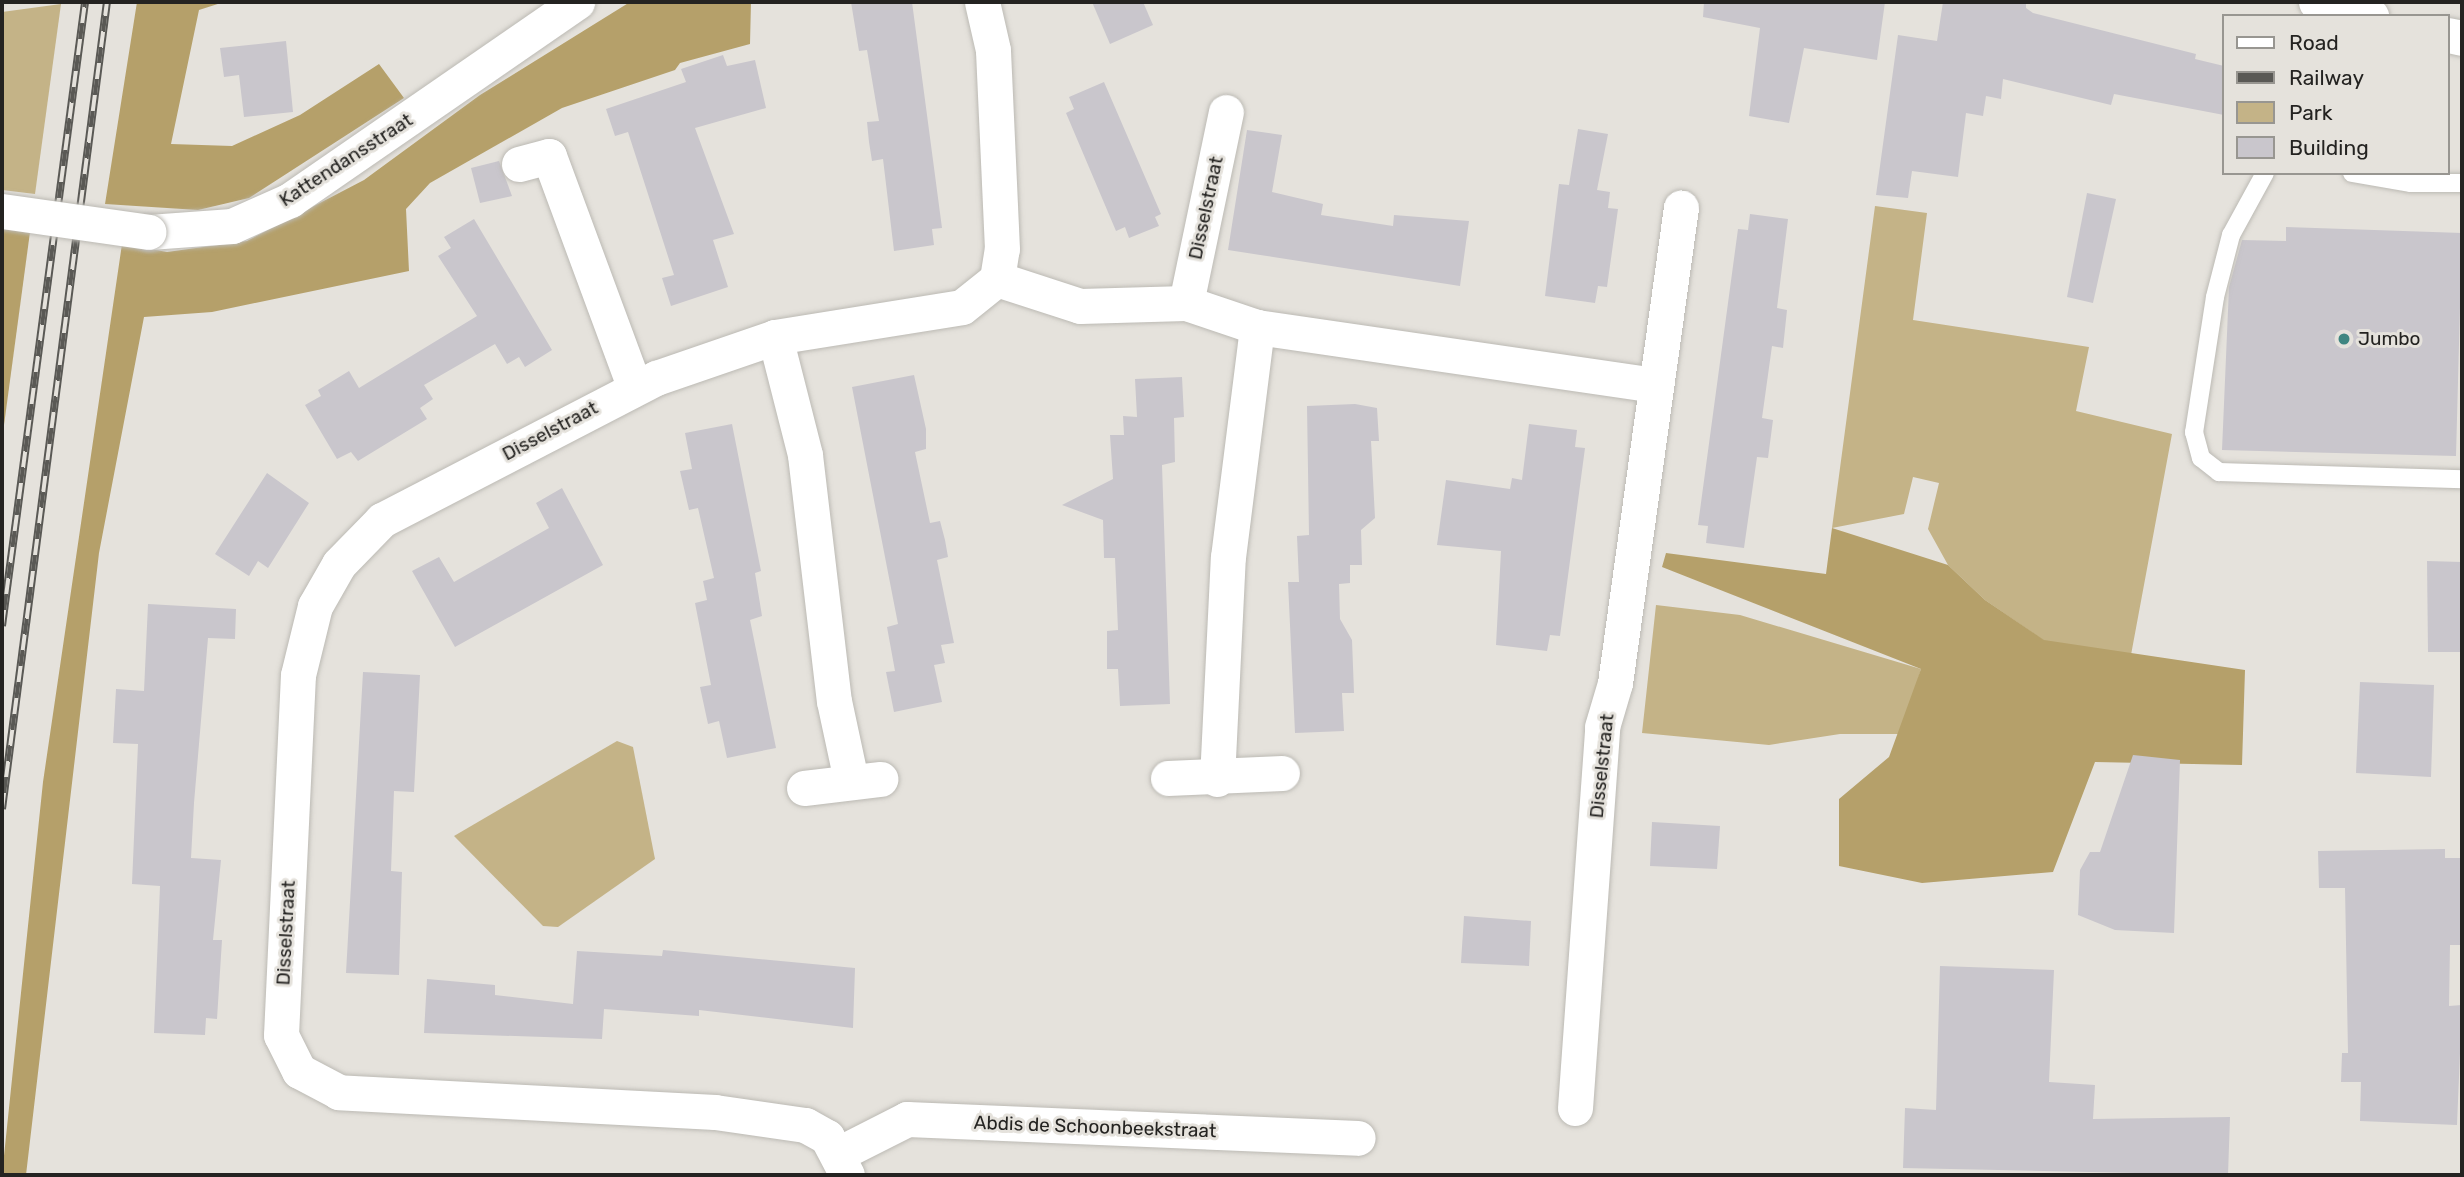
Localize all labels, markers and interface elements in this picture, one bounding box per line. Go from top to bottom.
legend [2222,14,2450,175]
text: Road [2289,30,2339,55]
text: Railway [2289,65,2364,90]
text: Park [2289,100,2333,125]
street label: Kattendansstraat [275,108,417,212]
text: Building [2289,135,2369,160]
street label: Disselstraat [1184,154,1228,262]
place label: Jumbo [2358,328,2421,350]
marker: Jumbo [2336,331,2352,347]
street label: Disselstraat [498,396,602,466]
street label: Disselstraat [1585,713,1619,819]
street label: Disselstraat [272,880,300,986]
street label: Abdis de Schoonbeekstraat [973,1111,1217,1143]

